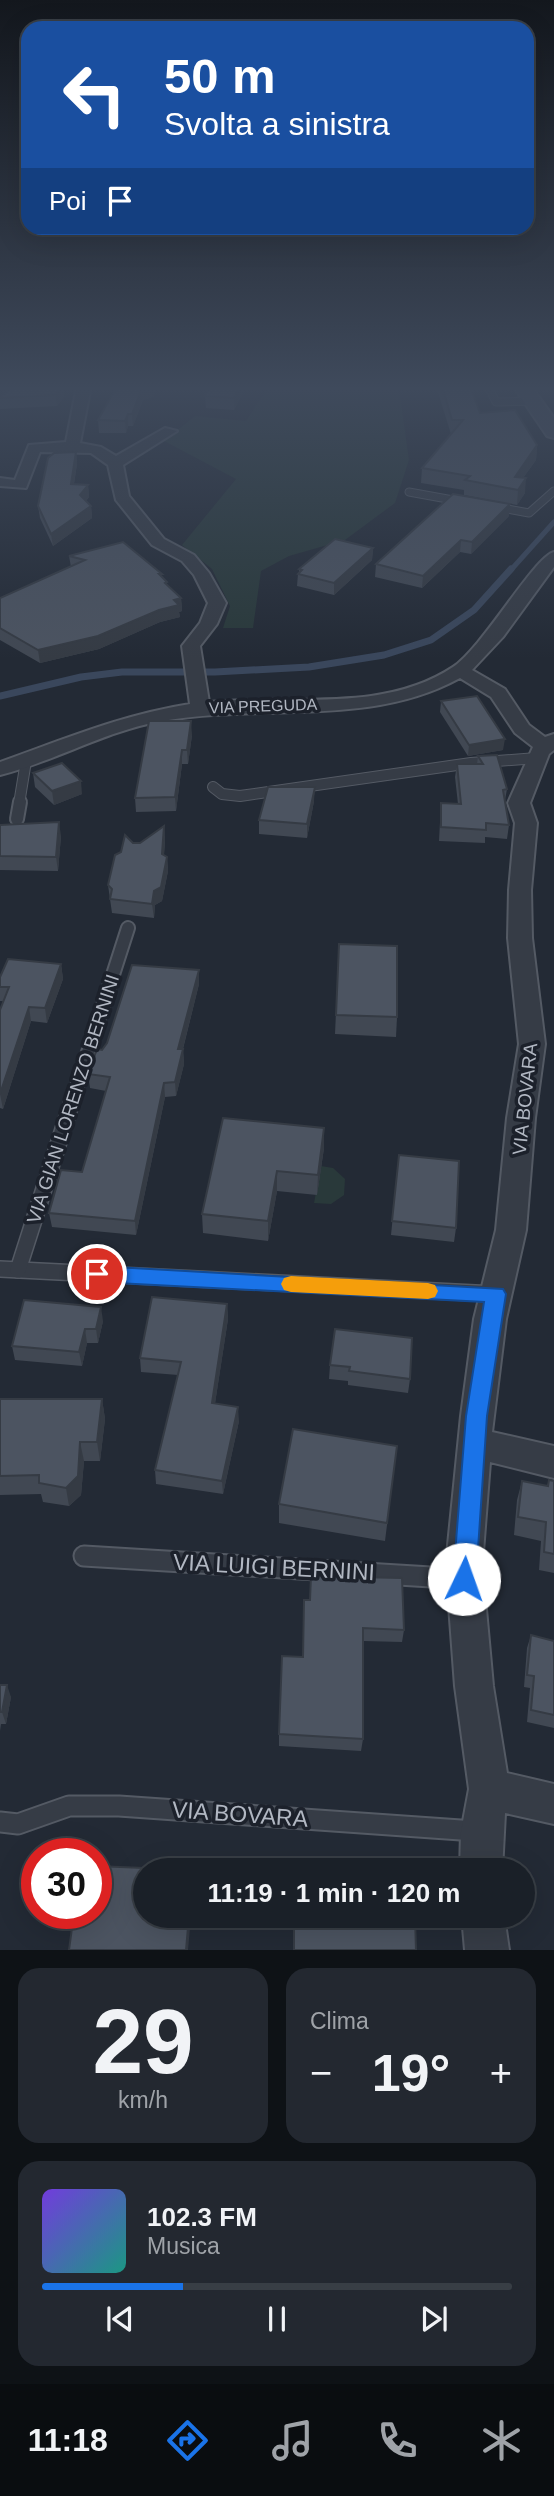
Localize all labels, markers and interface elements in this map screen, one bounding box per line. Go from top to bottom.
icon: left [49,49,140,140]
text: 50 m [164,49,276,103]
text: Svolta a sinistra [164,106,390,142]
icon: arrive [101,182,139,220]
text: Poi [49,186,87,216]
street label: VIA PREGUDA [208,696,318,716]
street label: VIA GIAN LORENZO BERNINI [23,972,123,1226]
street label: VIA BOVARA [509,1042,541,1156]
pin [67,1244,127,1304]
icon: arrive [78,1255,116,1293]
position arrow [427,1542,501,1616]
street label: VIA LUIGI BERNINI [172,1549,376,1585]
street label: VIA BOVARA [171,1796,310,1832]
speed limit sign: 30 [21,1838,112,1929]
text: 11:19 · 1 min · 120 m [208,1878,460,1908]
text: 29 [92,1991,194,2092]
text: Clima [310,2008,369,2034]
text: 19° [372,2044,450,2102]
text: − [310,2052,332,2094]
text: + [490,2052,512,2094]
text: km/h [118,2087,168,2113]
text: 102.3 FM [147,2202,257,2232]
text: Musica [147,2233,220,2259]
icon: previous [101,2300,139,2338]
icon: pause [258,2300,296,2338]
icon: next [415,2300,453,2338]
icon: directions [163,2416,212,2465]
icon: music [268,2416,317,2465]
icon: phone [373,2416,422,2465]
icon: climate [477,2416,526,2465]
text: 11:18 [28,2422,108,2458]

